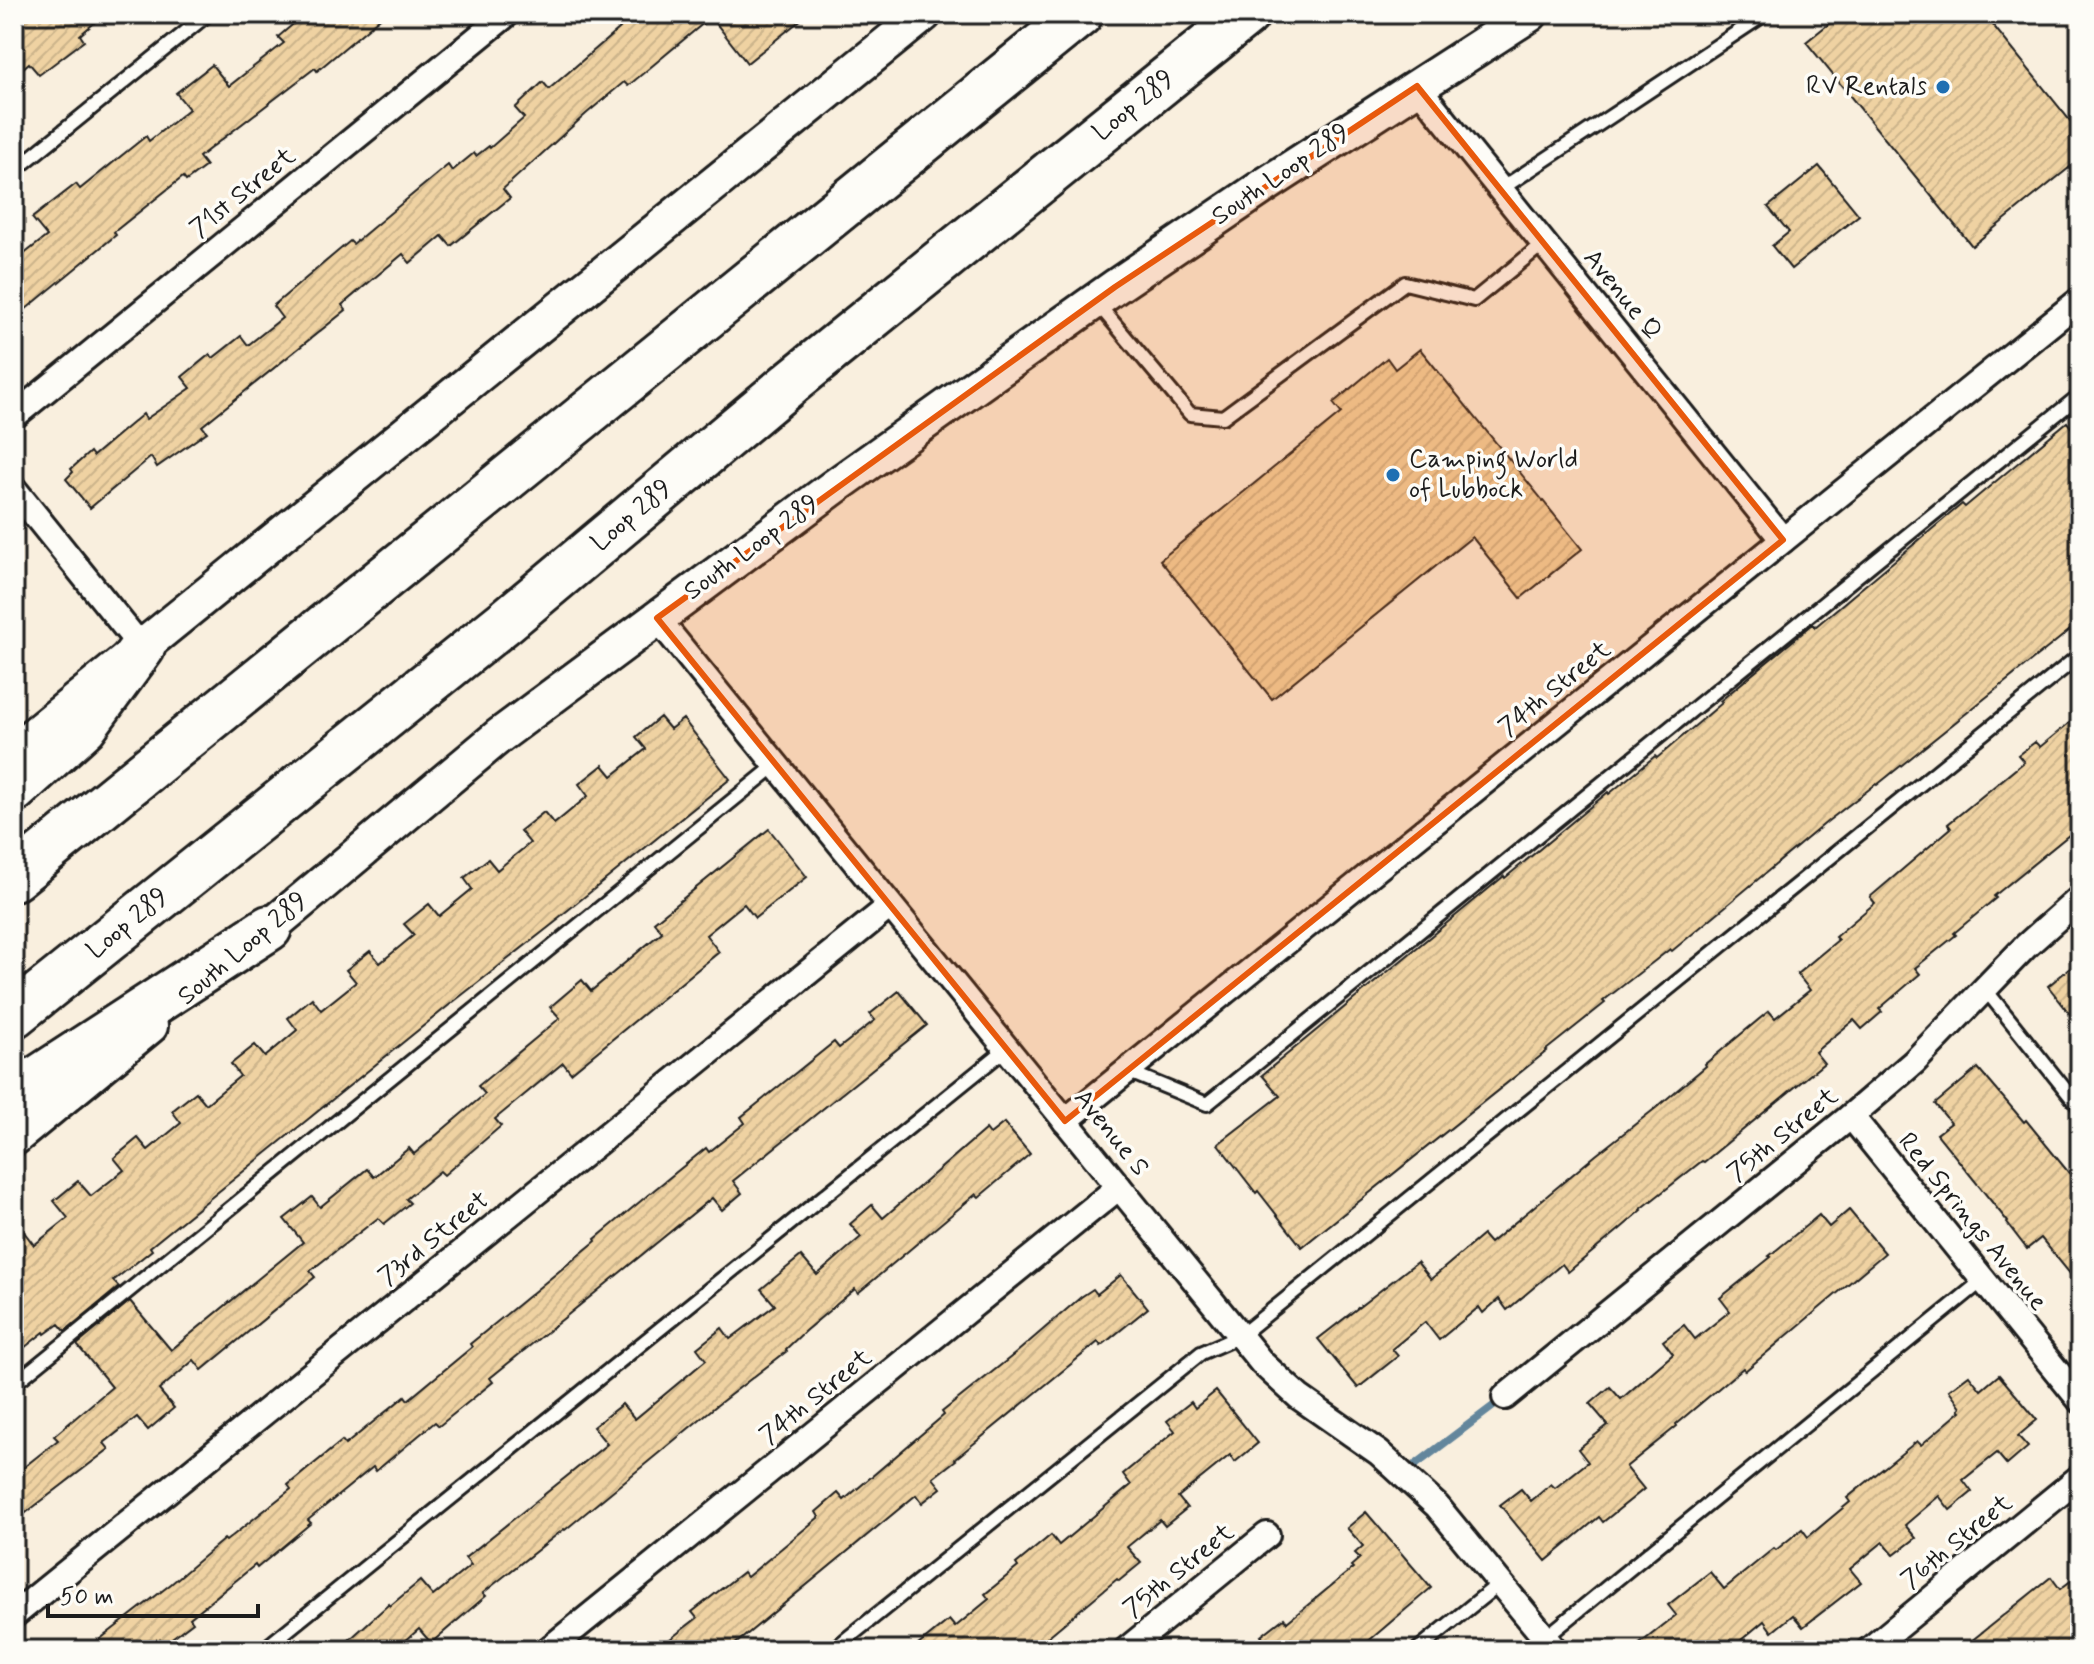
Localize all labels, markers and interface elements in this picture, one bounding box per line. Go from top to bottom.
street label: Loop 289 [1086,63,1182,149]
place label: RV Rentals [1806,70,1927,104]
marker: RV Rentals [1934,78,1952,96]
street label: South Loop 289 [1205,116,1357,234]
street label: 71st Street [183,140,303,246]
street label: Avenue Q [1575,242,1669,348]
place label: Camping World of Lubbock [1409,443,1578,507]
marker: Camping World of Lubbock [1384,466,1402,484]
street label: Loop 289 [584,472,680,560]
street label: South Loop 289 [677,487,827,609]
street label: 74th Street [1492,633,1618,745]
street label: Loop 289 [80,881,176,967]
street label: South Loop 289 [171,885,315,1013]
street label: 75th Street [1721,1080,1845,1190]
street label: Avenue S [1065,1082,1157,1184]
street label: Red Springs Avenue [1890,1126,2055,1318]
street label: 73rd Street [372,1184,496,1294]
street label: 74th Street [753,1341,879,1453]
street label: 76th Street [1894,1487,2020,1597]
street label: 75th Street [1117,1516,1241,1626]
scale bar [48,1568,258,1618]
text: 50 m [60,1582,114,1613]

